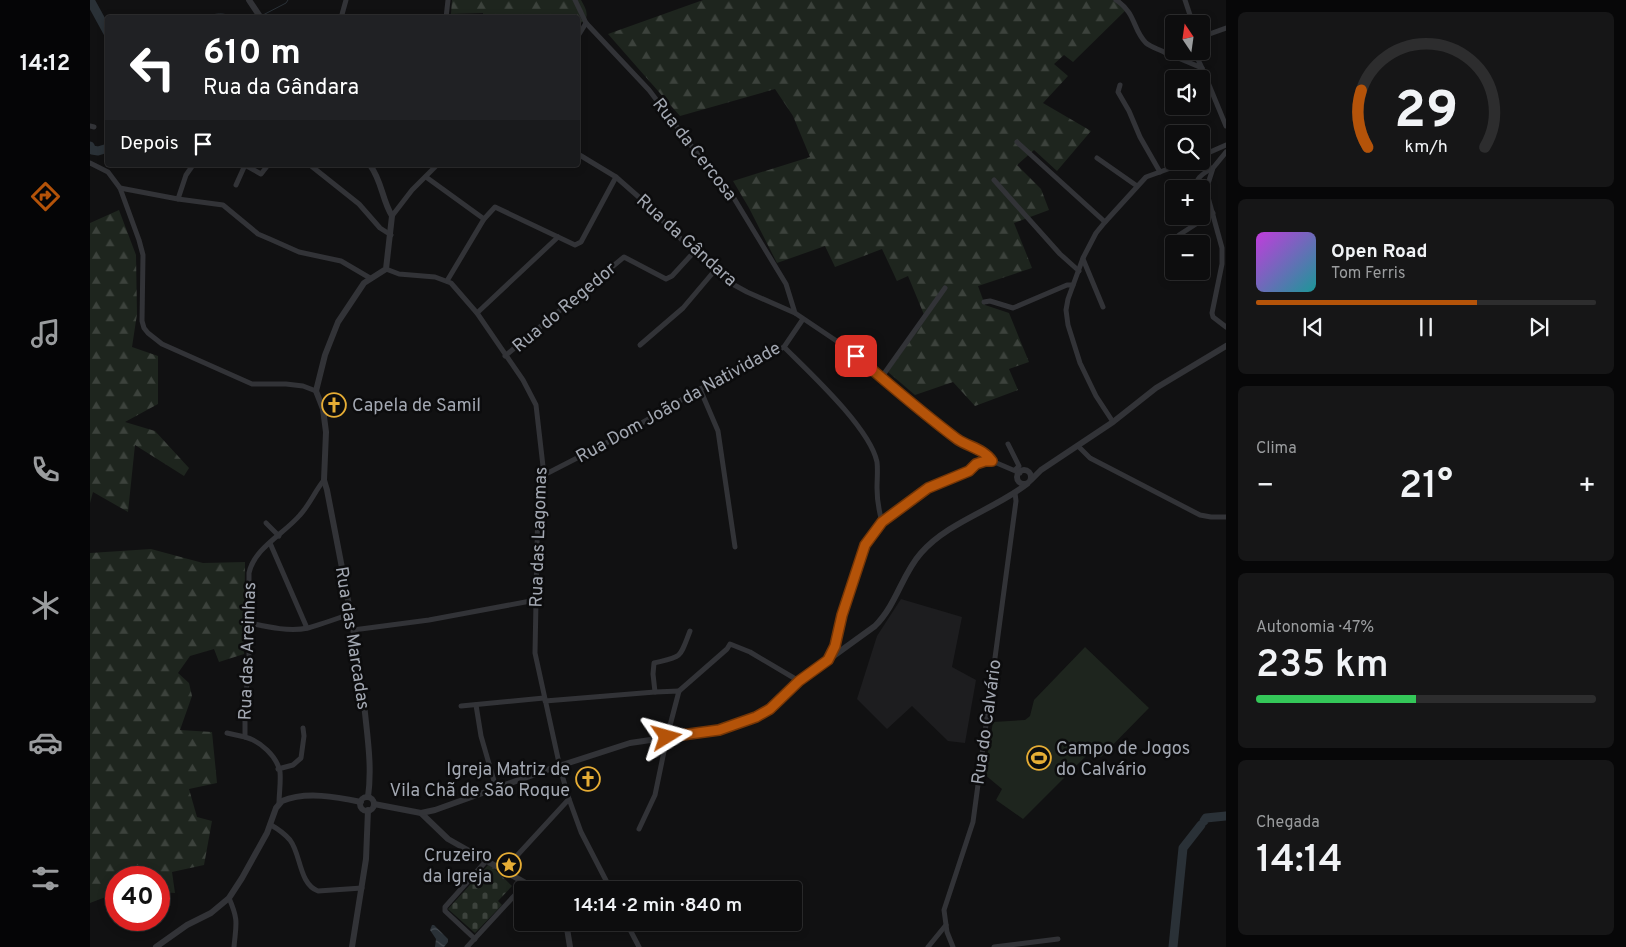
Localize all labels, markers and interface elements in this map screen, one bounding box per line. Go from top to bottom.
north arrow [1165,15,1210,60]
map controls [1165,15,1210,280]
text: 610 m [203,32,301,76]
icon: left [120,35,185,100]
text: 14:12 [20,51,70,78]
button: sound [1165,70,1210,115]
text: Rua da Gândara [203,75,359,102]
text: 29 [1394,80,1458,146]
street label: Rua da Cercosa [646,94,741,206]
button: search [1165,125,1210,170]
icon: arrive [189,130,217,158]
text: Depois [120,132,179,156]
text: km/h [1404,136,1448,159]
icon: directions [28,179,63,214]
button: + [1165,180,1210,225]
street label: Rua da Gândara [631,190,741,292]
button: − [1165,235,1210,280]
text: Open Road [1331,240,1427,264]
street label: Rua do Regedor [508,258,622,358]
text: Tom Ferris [1331,264,1405,284]
icon: previous [1299,313,1327,341]
icon: pause [1412,313,1440,341]
icon: next [1525,313,1553,341]
icon: music [28,316,63,351]
pin [835,335,877,377]
street label: Rua Dom João da Natividade [572,337,785,469]
icon: arrive [842,342,870,370]
church icon: Capela de Samil [321,392,347,418]
place label: Capela de Samil [352,395,481,418]
text: Clima [1256,439,1297,459]
icon: phone [28,452,63,487]
text: 21° [1399,463,1453,512]
street label: Rua das Lagomas [526,466,553,608]
text: − [1256,469,1274,505]
text: + [1578,469,1596,505]
street label: Rua das Marcadas [329,565,374,711]
street label: Rua das Areinhas [235,581,262,721]
icon: climate [28,588,63,623]
text: Autonomia · 47% [1256,618,1374,638]
text: 235 km [1256,642,1389,691]
street label: Rua do Calvário [967,658,1008,786]
position arrow [640,710,692,762]
icon: car [28,725,63,760]
place label: Campo de Jogos do Calvário [1056,738,1190,782]
sports icon: Campo de Jogos do Calvário [1026,745,1052,771]
place label: Igreja Matriz de Vila Chã de São Roque [390,759,570,803]
church icon: Igreja Matriz de Vila Chã de São Roque [575,766,601,792]
text: Chegada [1256,813,1320,833]
text: 14:14 [1256,837,1343,886]
place label: Cruzeiro da Igreja [423,845,492,889]
place icon: Cruzeiro da Igreja [496,852,522,878]
icon: filters [28,861,63,896]
speed limit sign: 40 [105,866,170,931]
text: 14:14 · 2 min · 840 m [574,894,742,918]

